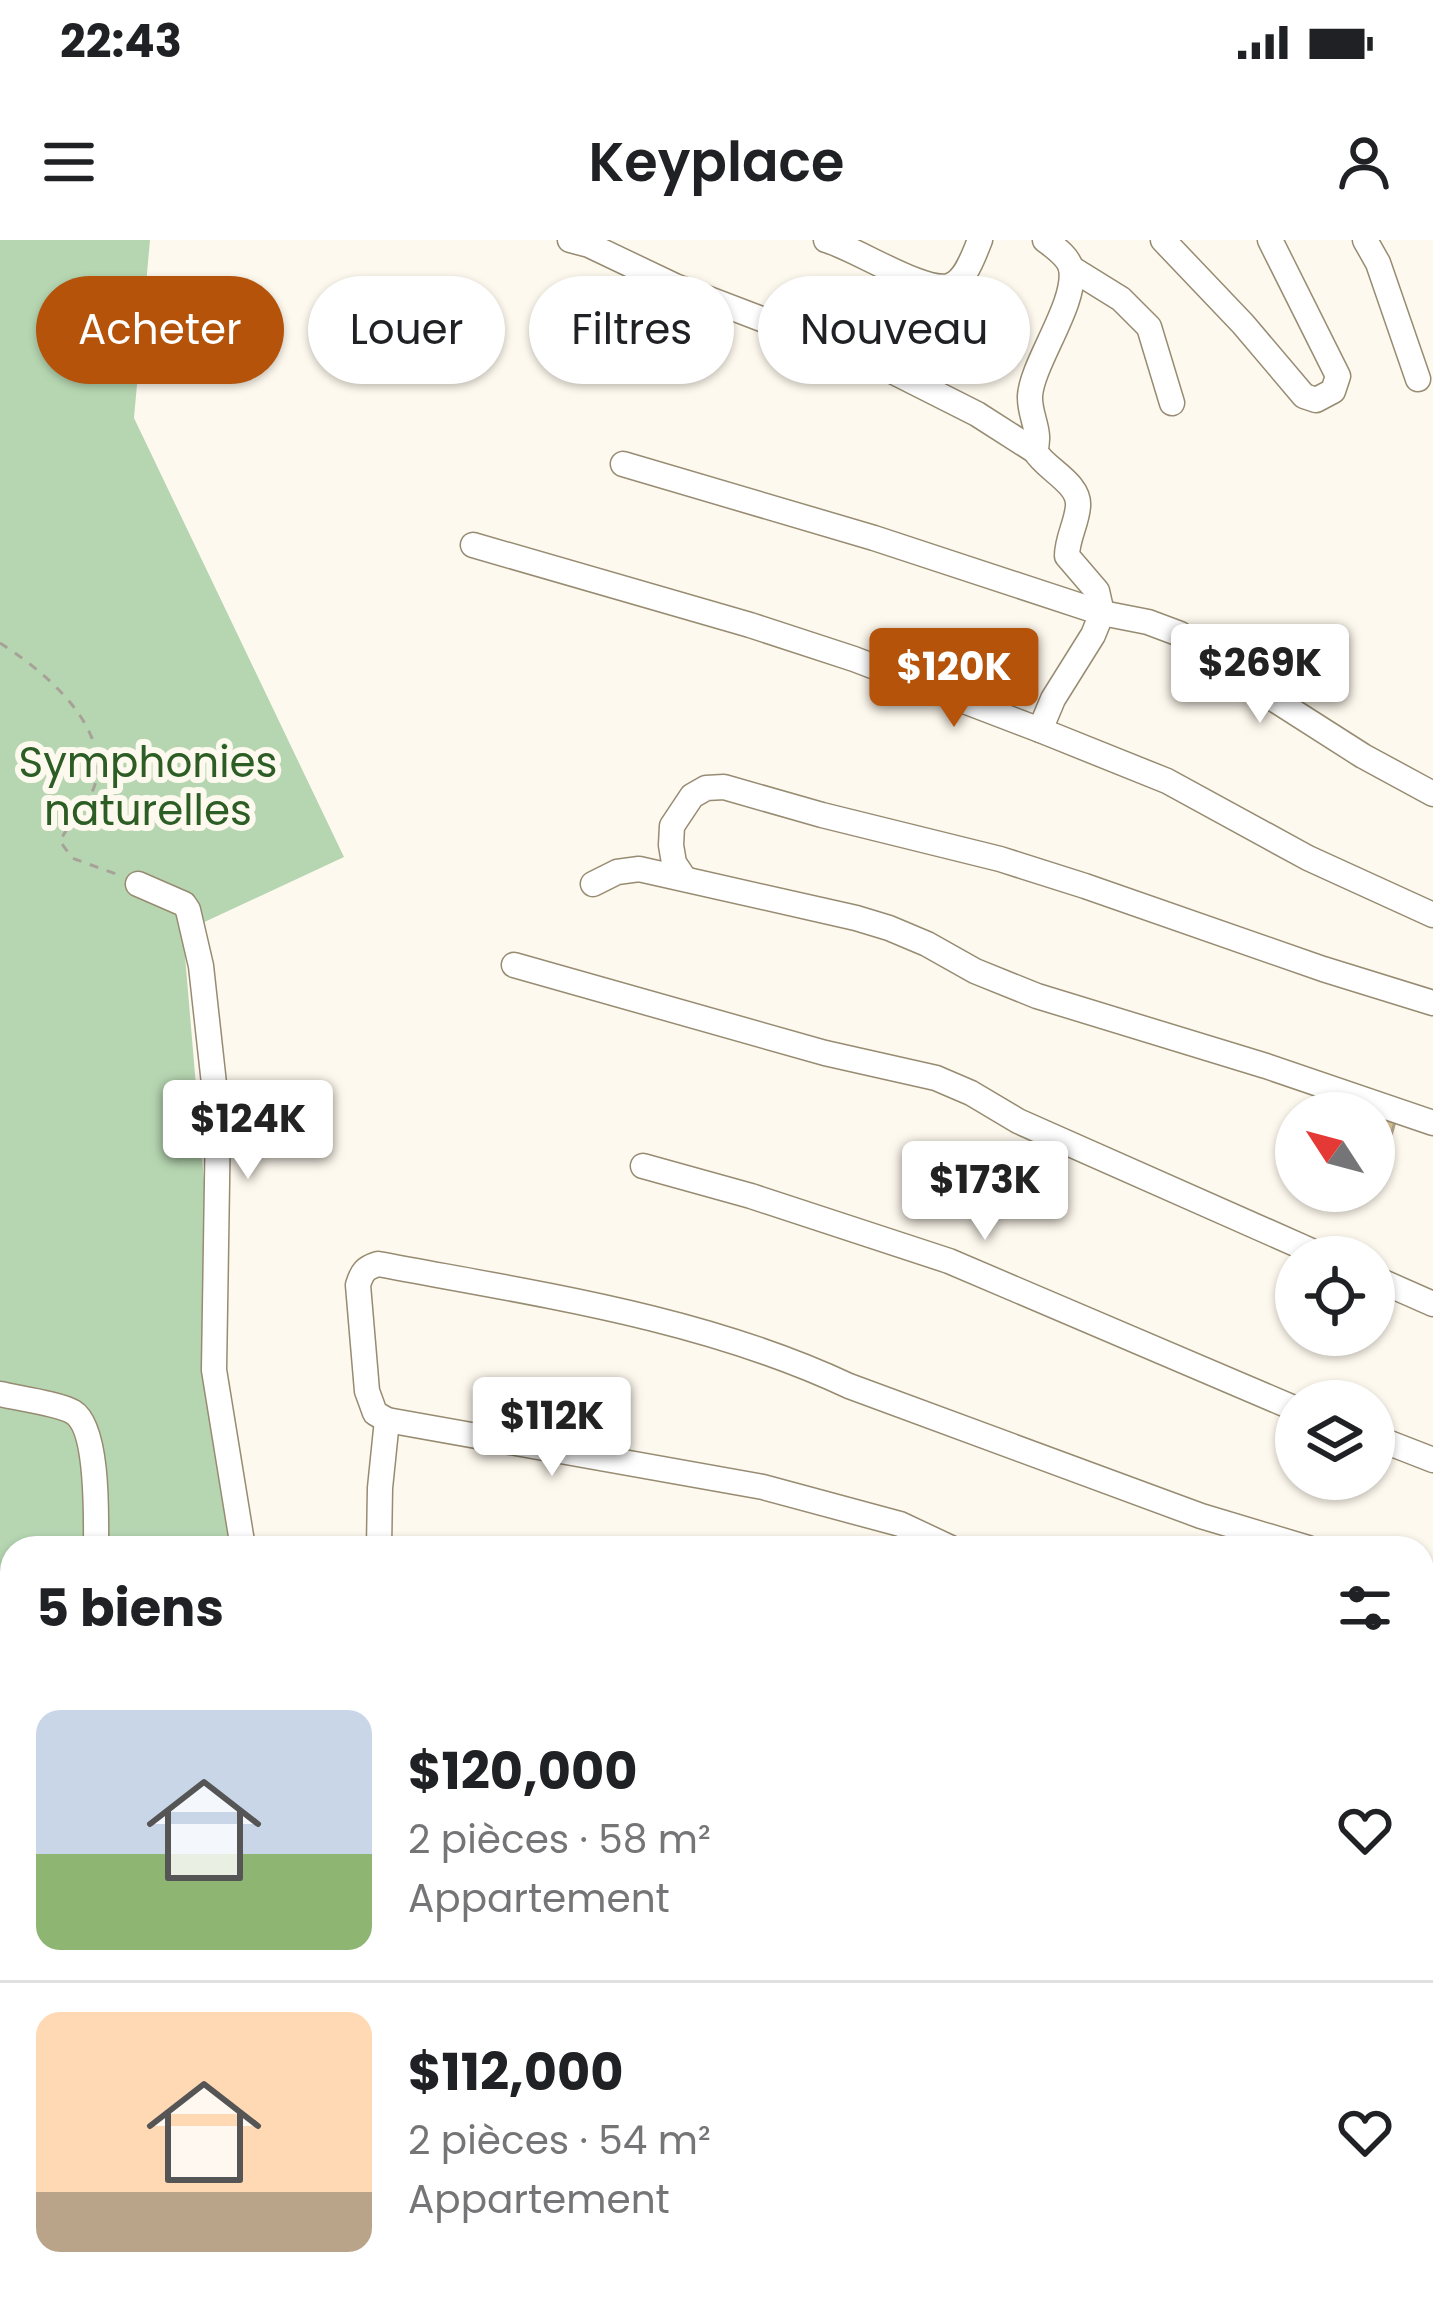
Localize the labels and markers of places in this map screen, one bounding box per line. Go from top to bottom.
pin: $269K [1176,624,1344,726]
pin: $120K [870,628,1038,730]
pin: $124K [164,1080,332,1182]
pin: $173K [901,1141,1069,1243]
pin: $112K [468,1377,636,1479]

